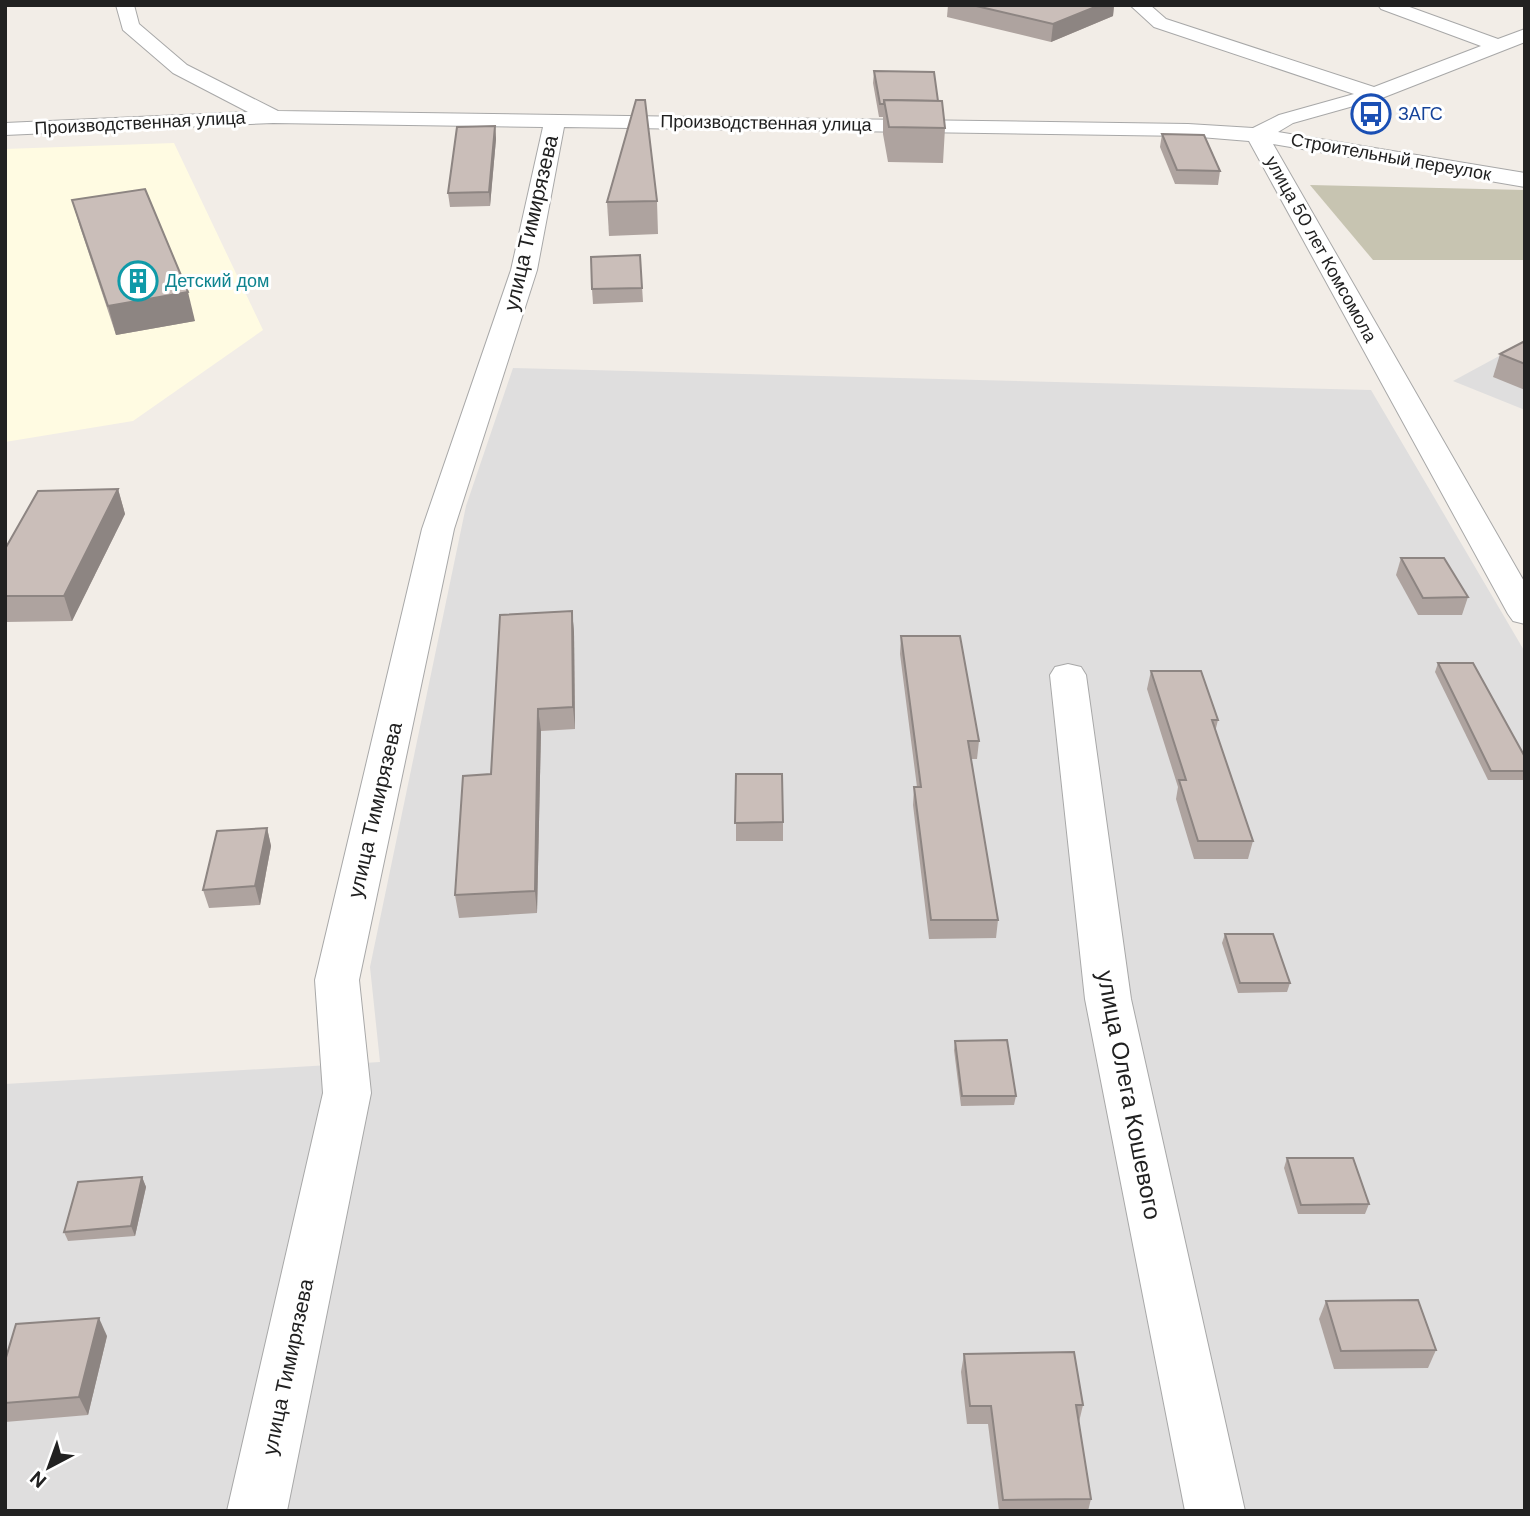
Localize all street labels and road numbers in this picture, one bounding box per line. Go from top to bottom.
street label: Производственная улица [34,105,247,141]
street label: Производственная улица [660,109,873,137]
street label: Строительный переулок [1289,128,1493,186]
street label: улица Тимирязева [497,132,565,314]
street label: улица 50 лет Комсомола [1260,151,1383,347]
street label: улица Тимирязева [341,719,409,901]
street label: улица Олега Кошевого [1090,968,1169,1222]
street label: улица Тимирязева [256,1276,320,1458]

